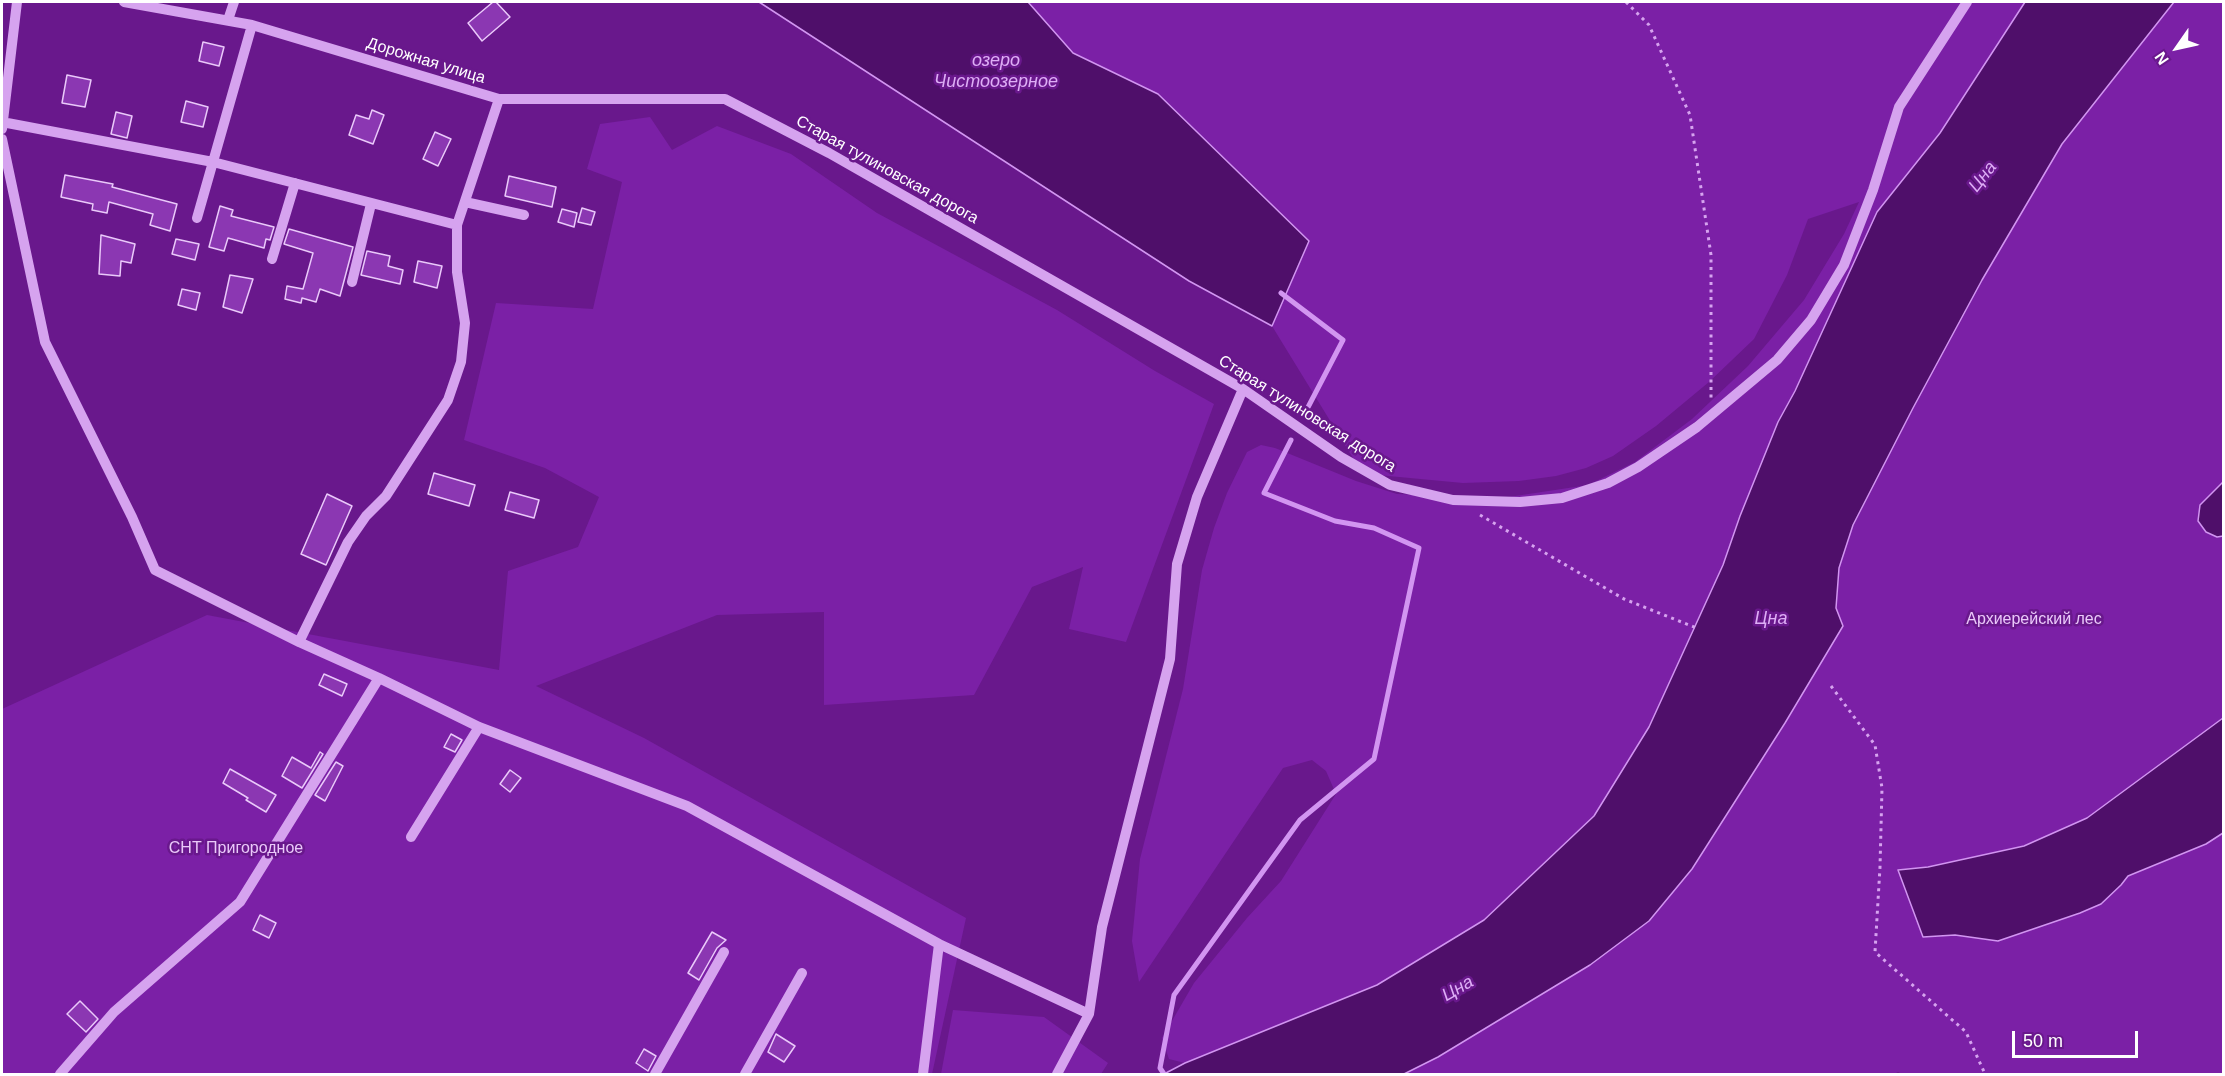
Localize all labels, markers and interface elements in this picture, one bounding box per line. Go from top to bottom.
north arrow [2147,18,2207,78]
street label: Дорожная улица [364,34,488,88]
text: N [2151,49,2172,68]
water label: озеро Чистоозерное [934,50,1058,92]
street label: Старая тулиновская дорога [792,112,982,228]
water label: Цна [1964,157,2002,197]
street label: Старая тулиновская дорога [1215,351,1399,477]
water label: Цна [1754,608,1788,630]
park label: Архиерейский лес [1966,610,2102,630]
park label: СНТ Пригородное [169,839,303,859]
water label: Цна [1438,971,1478,1007]
scale bar [2015,1019,2141,1057]
text: 50 m [2023,1031,2063,1051]

